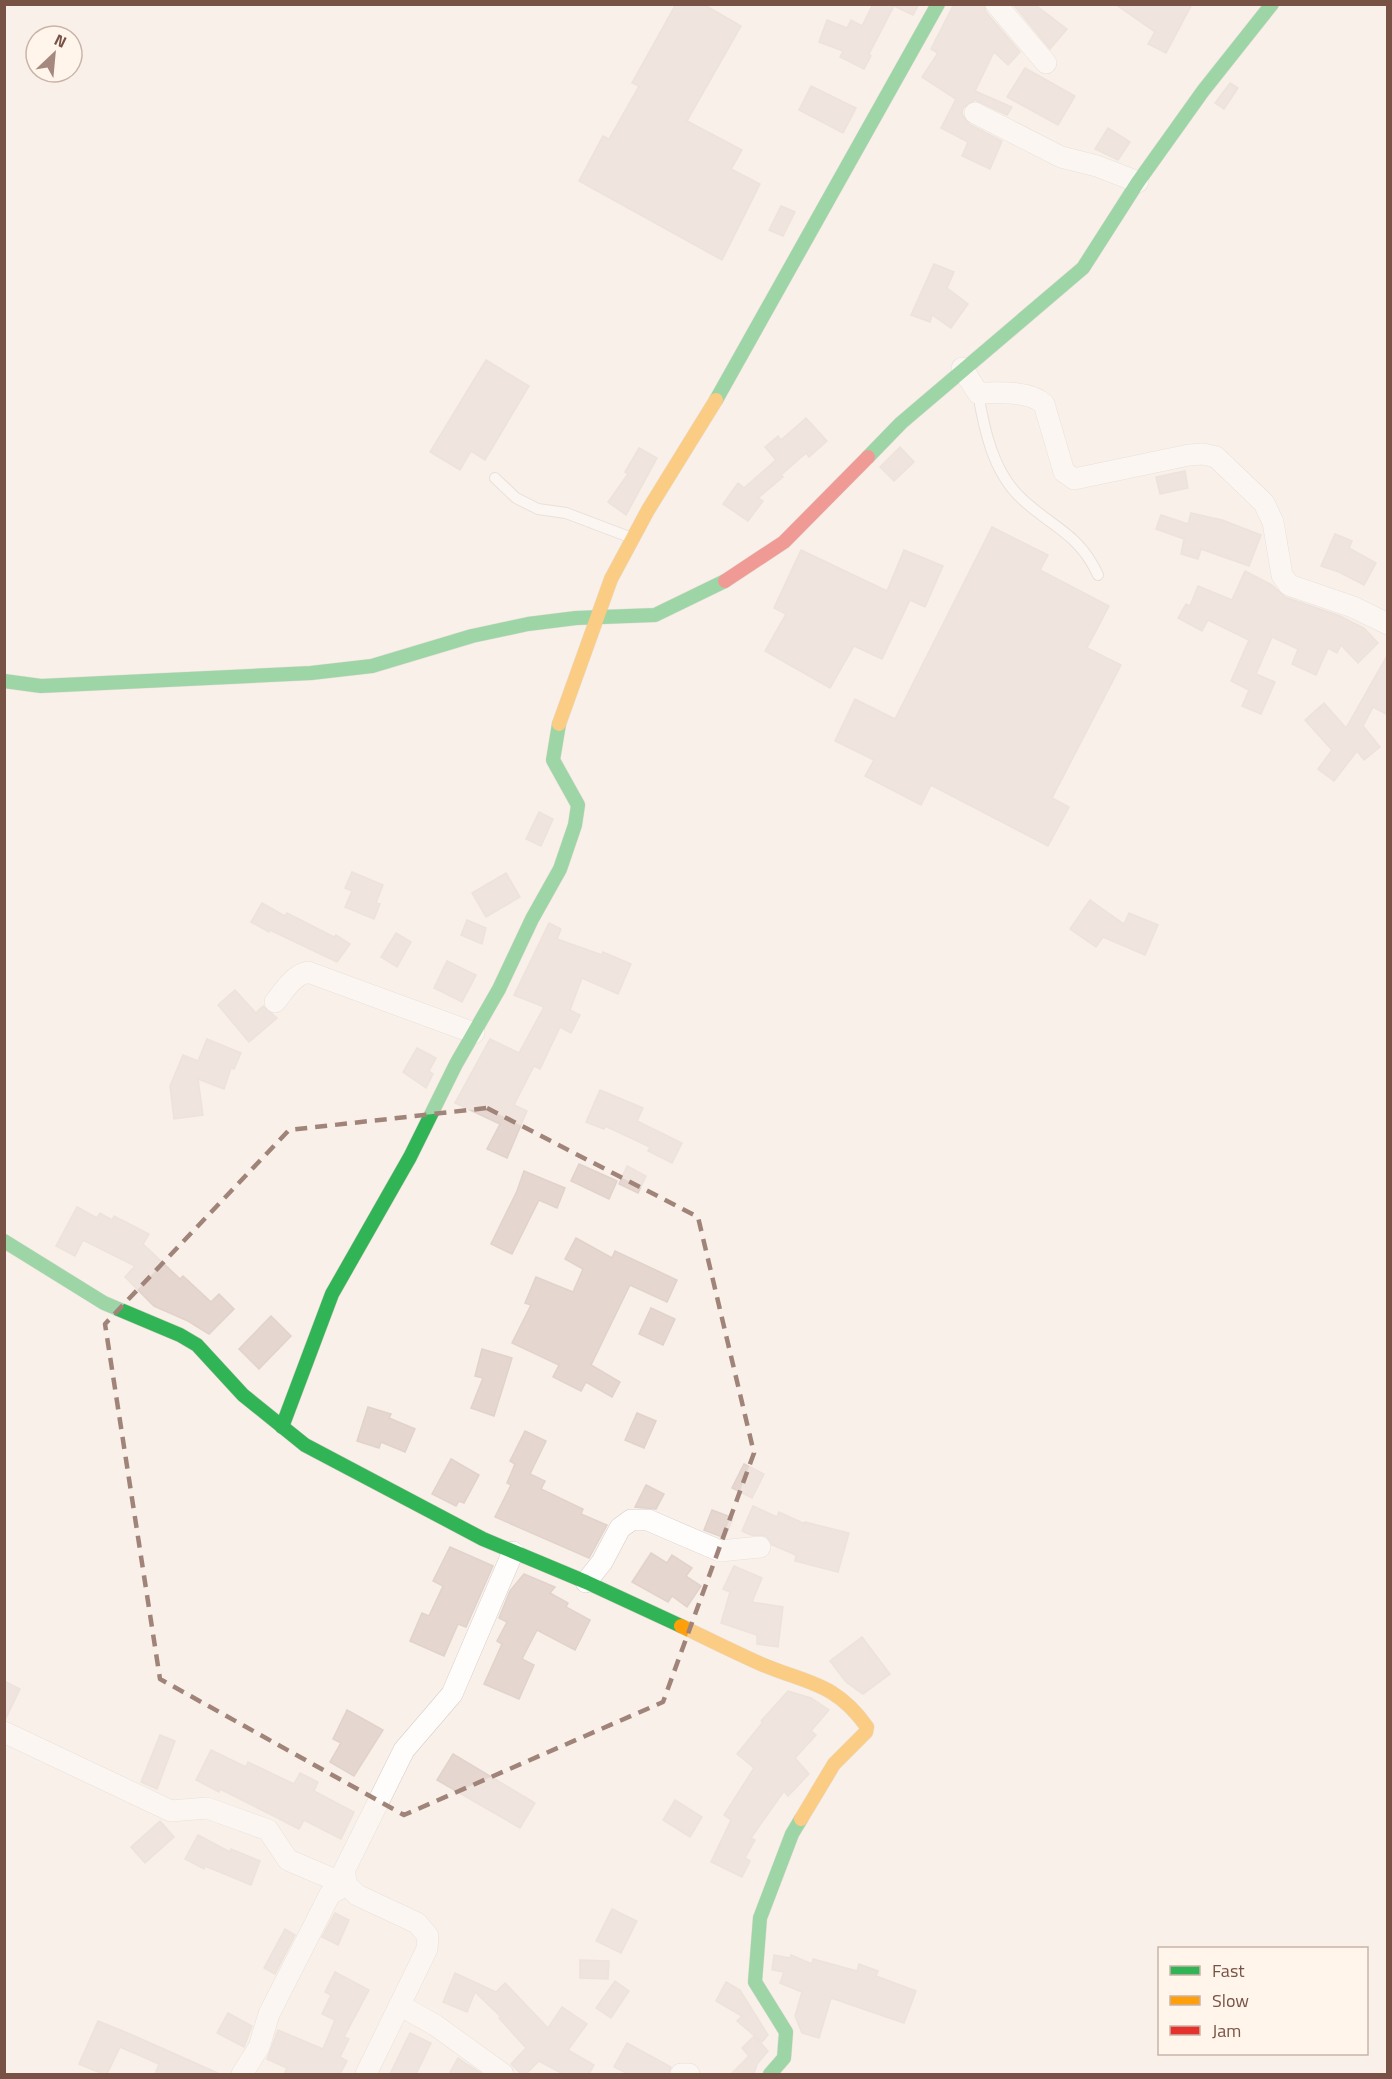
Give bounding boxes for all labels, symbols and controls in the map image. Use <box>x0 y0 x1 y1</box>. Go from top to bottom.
north arrow <box>24 24 84 84</box>
text: N <box>50 27 71 54</box>
legend <box>1158 1947 1368 2055</box>
text: Fast <box>1212 1957 1245 1984</box>
text: Slow <box>1212 1987 1249 2014</box>
text: Jam <box>1212 2017 1241 2044</box>

